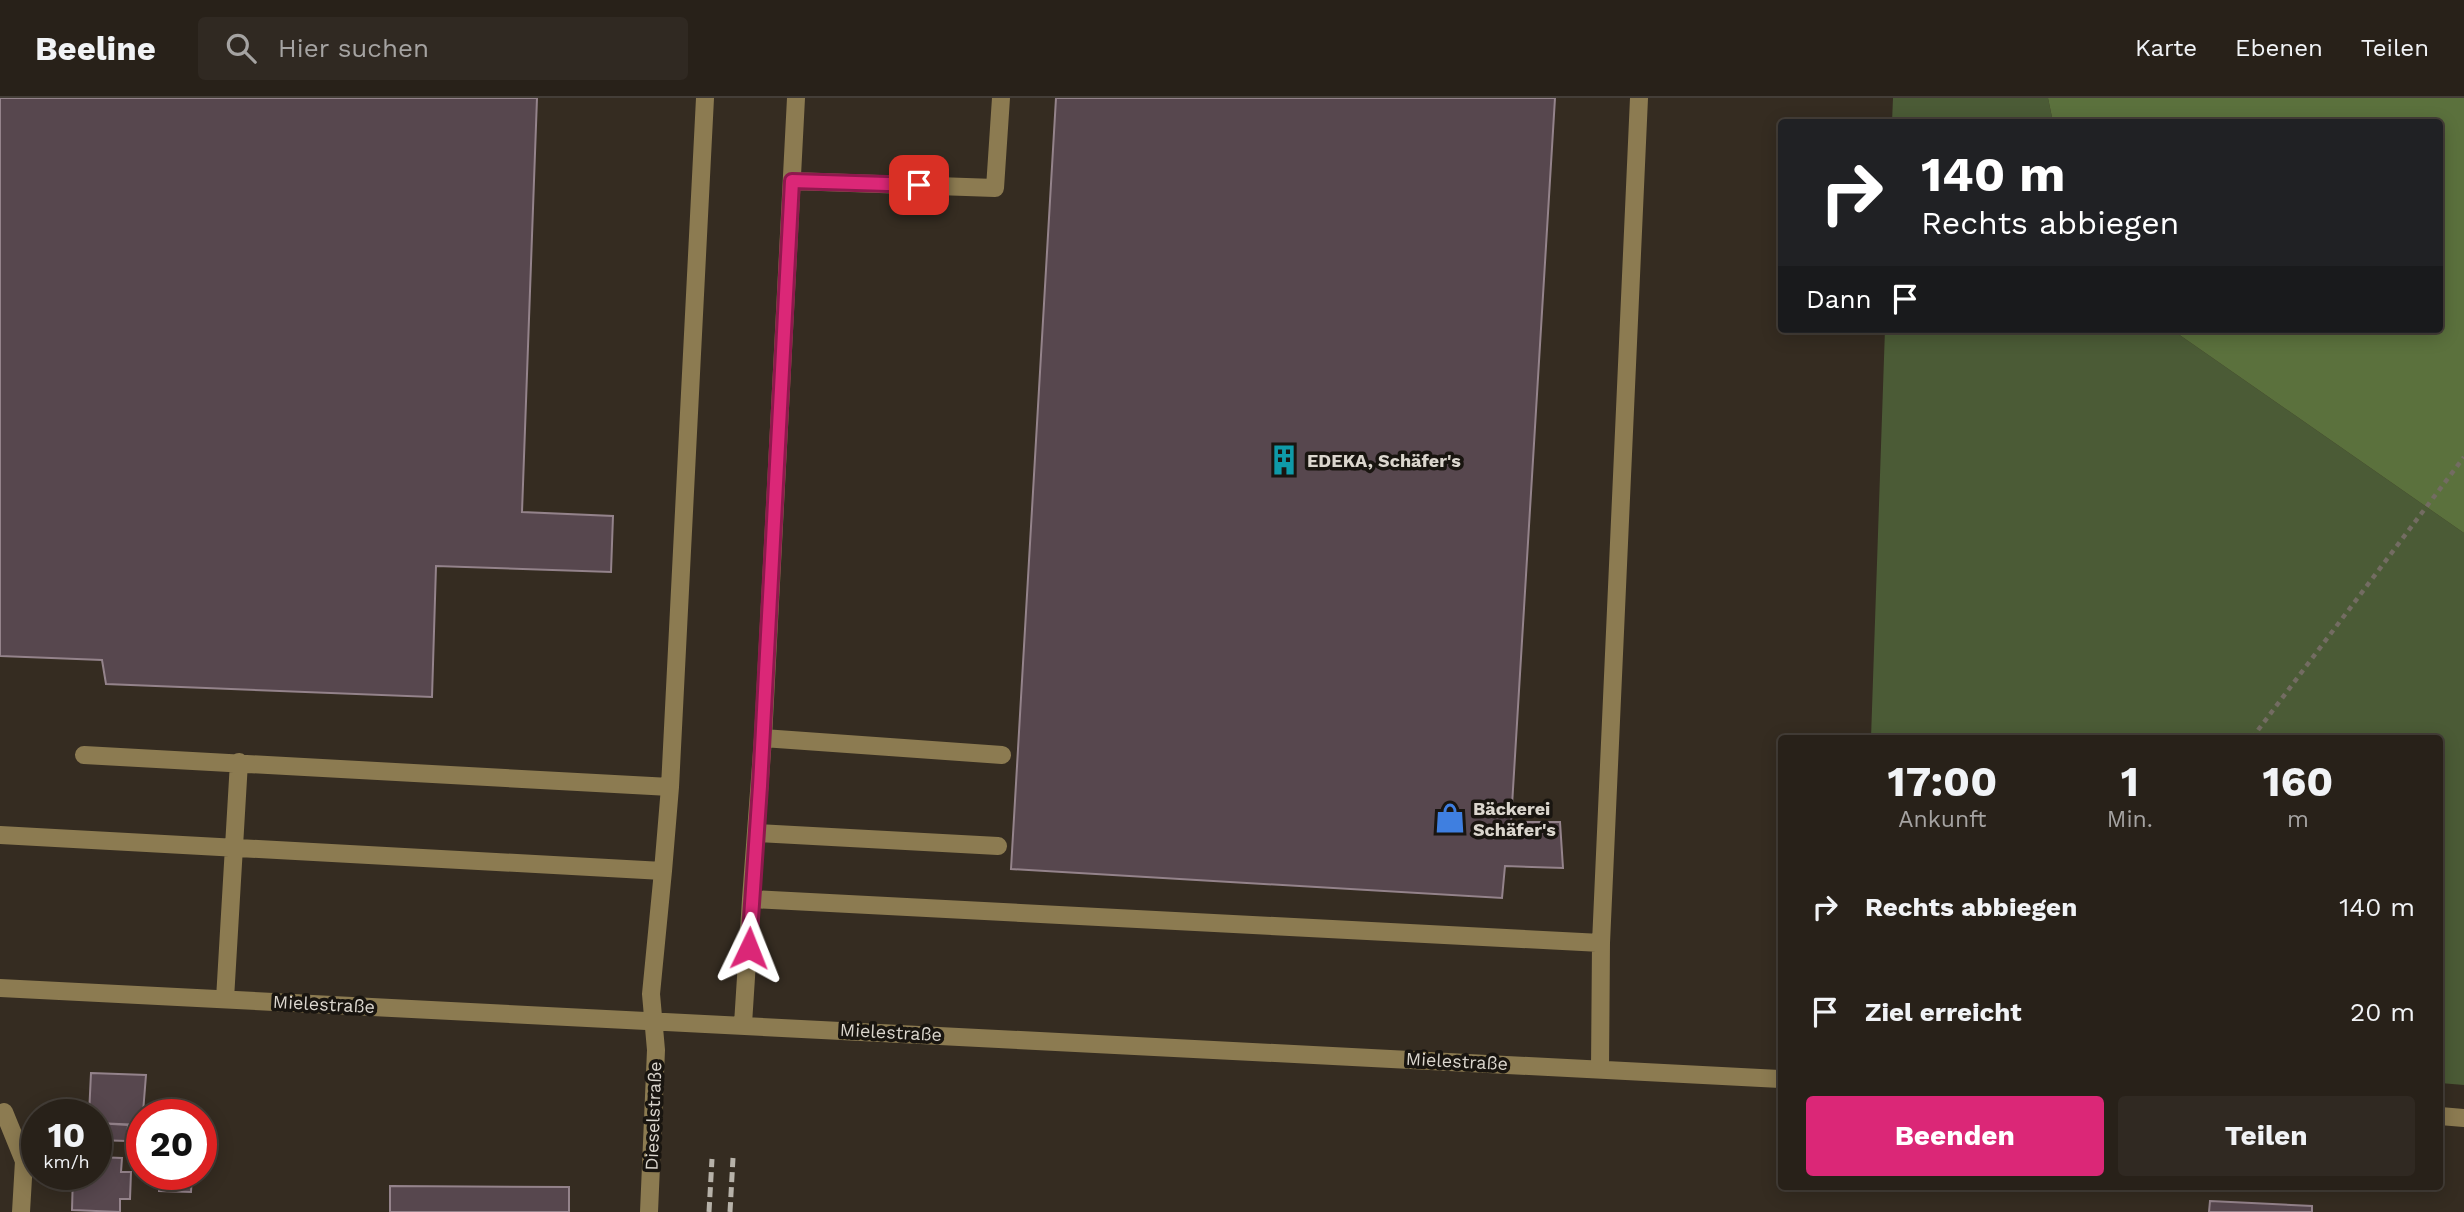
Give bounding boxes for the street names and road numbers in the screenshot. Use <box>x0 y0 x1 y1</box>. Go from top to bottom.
street label: Mielestraße <box>272 991 376 1017</box>
street label: Mielestraße <box>839 1019 943 1045</box>
street label: Mielestraße <box>1405 1048 1509 1074</box>
street label: Dieselstraße <box>641 1061 665 1171</box>

